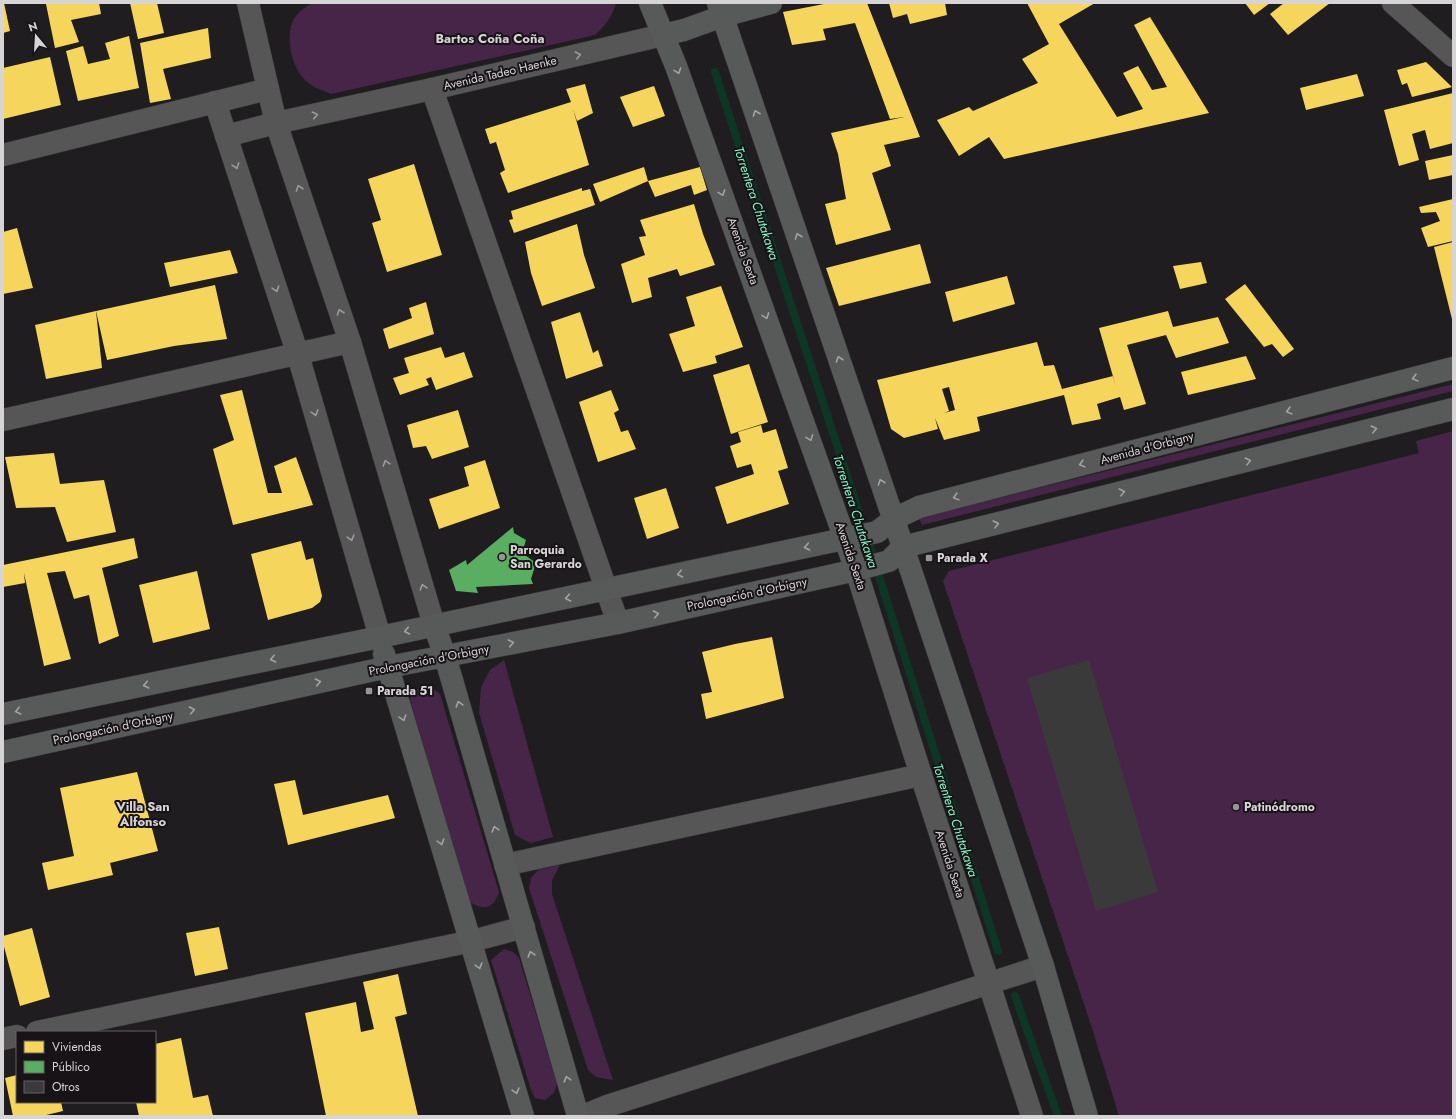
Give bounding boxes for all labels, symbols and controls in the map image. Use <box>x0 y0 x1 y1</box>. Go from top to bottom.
north arrow <box>16 16 56 56</box>
text: N <box>26 18 40 35</box>
district label: Bartos Coña Coña <box>435 29 545 48</box>
street label: Avenida Tadeo Haenke <box>442 51 558 95</box>
one-way arrow <box>574 51 581 60</box>
one-way arrow <box>674 68 682 75</box>
one-way arrow <box>752 109 761 116</box>
one-way arrow <box>311 111 318 119</box>
water label: Torrentera Chutakawa <box>729 144 784 262</box>
one-way arrow <box>231 162 240 169</box>
one-way arrow <box>295 185 303 192</box>
one-way arrow <box>717 190 726 197</box>
street label: Avenida Sexta <box>722 215 764 287</box>
one-way arrow <box>794 232 803 239</box>
one-way arrow <box>272 285 280 292</box>
one-way arrow <box>336 308 345 315</box>
one-way arrow <box>761 312 769 319</box>
one-way arrow <box>836 355 844 362</box>
one-way arrow <box>1412 373 1419 382</box>
one-way arrow <box>1286 406 1293 414</box>
one-way arrow <box>310 409 319 416</box>
one-way arrow <box>1370 425 1377 434</box>
street label: Avenida d'Orbigny <box>1098 427 1196 469</box>
one-way arrow <box>805 435 813 442</box>
water label: Torrentera Chutakawa <box>828 452 883 570</box>
one-way arrow <box>1245 457 1251 465</box>
one-way arrow <box>382 460 391 467</box>
one-way arrow <box>1079 460 1085 468</box>
one-way arrow <box>877 479 886 486</box>
one-way arrow <box>1118 489 1125 497</box>
one-way arrow <box>953 492 960 501</box>
street label: Avenida Sexta <box>831 520 871 592</box>
one-way arrow <box>992 520 999 529</box>
one-way arrow <box>346 534 355 541</box>
place label: Parroquia San Gerardo <box>510 541 582 573</box>
one-way arrow <box>804 543 811 551</box>
place label: Parada X <box>937 549 988 567</box>
marker: Parroquia San Gerardo <box>497 552 507 562</box>
marker: Parada X <box>924 553 934 563</box>
one-way arrow <box>677 570 683 578</box>
street label: Prolongación d'Orbigny <box>685 572 809 616</box>
one-way arrow <box>419 584 428 591</box>
one-way arrow <box>565 593 571 601</box>
one-way arrow <box>653 611 659 619</box>
one-way arrow <box>404 626 410 634</box>
street label: Prolongación d'Orbigny <box>367 639 491 680</box>
one-way arrow <box>508 640 514 648</box>
one-way arrow <box>270 654 276 663</box>
one-way arrow <box>315 679 322 687</box>
one-way arrow <box>143 681 149 689</box>
place label: Parada 51 <box>377 682 433 700</box>
marker: Parada 51 <box>364 686 374 696</box>
one-way arrow <box>455 701 464 708</box>
street label: Prolongación d'Orbigny <box>51 706 175 750</box>
one-way arrow <box>15 707 22 715</box>
one-way arrow <box>188 707 195 715</box>
one-way arrow <box>398 714 407 721</box>
water label: Torrentera Chutakawa <box>928 761 983 879</box>
district label: Villa San Alfonso <box>115 797 170 831</box>
place label: Patinódromo <box>1244 798 1315 816</box>
marker: Patinódromo <box>1231 802 1241 812</box>
one-way arrow <box>491 825 500 832</box>
street label: Avenida Sexta <box>931 828 970 901</box>
one-way arrow <box>436 838 445 845</box>
one-way arrow <box>527 950 536 957</box>
one-way arrow <box>474 963 483 970</box>
legend <box>16 1031 156 1103</box>
text: Viviendas <box>52 1038 102 1056</box>
text: Público <box>52 1058 90 1076</box>
one-way arrow <box>563 1075 572 1082</box>
text: Otros <box>52 1078 80 1096</box>
one-way arrow <box>511 1087 520 1094</box>

